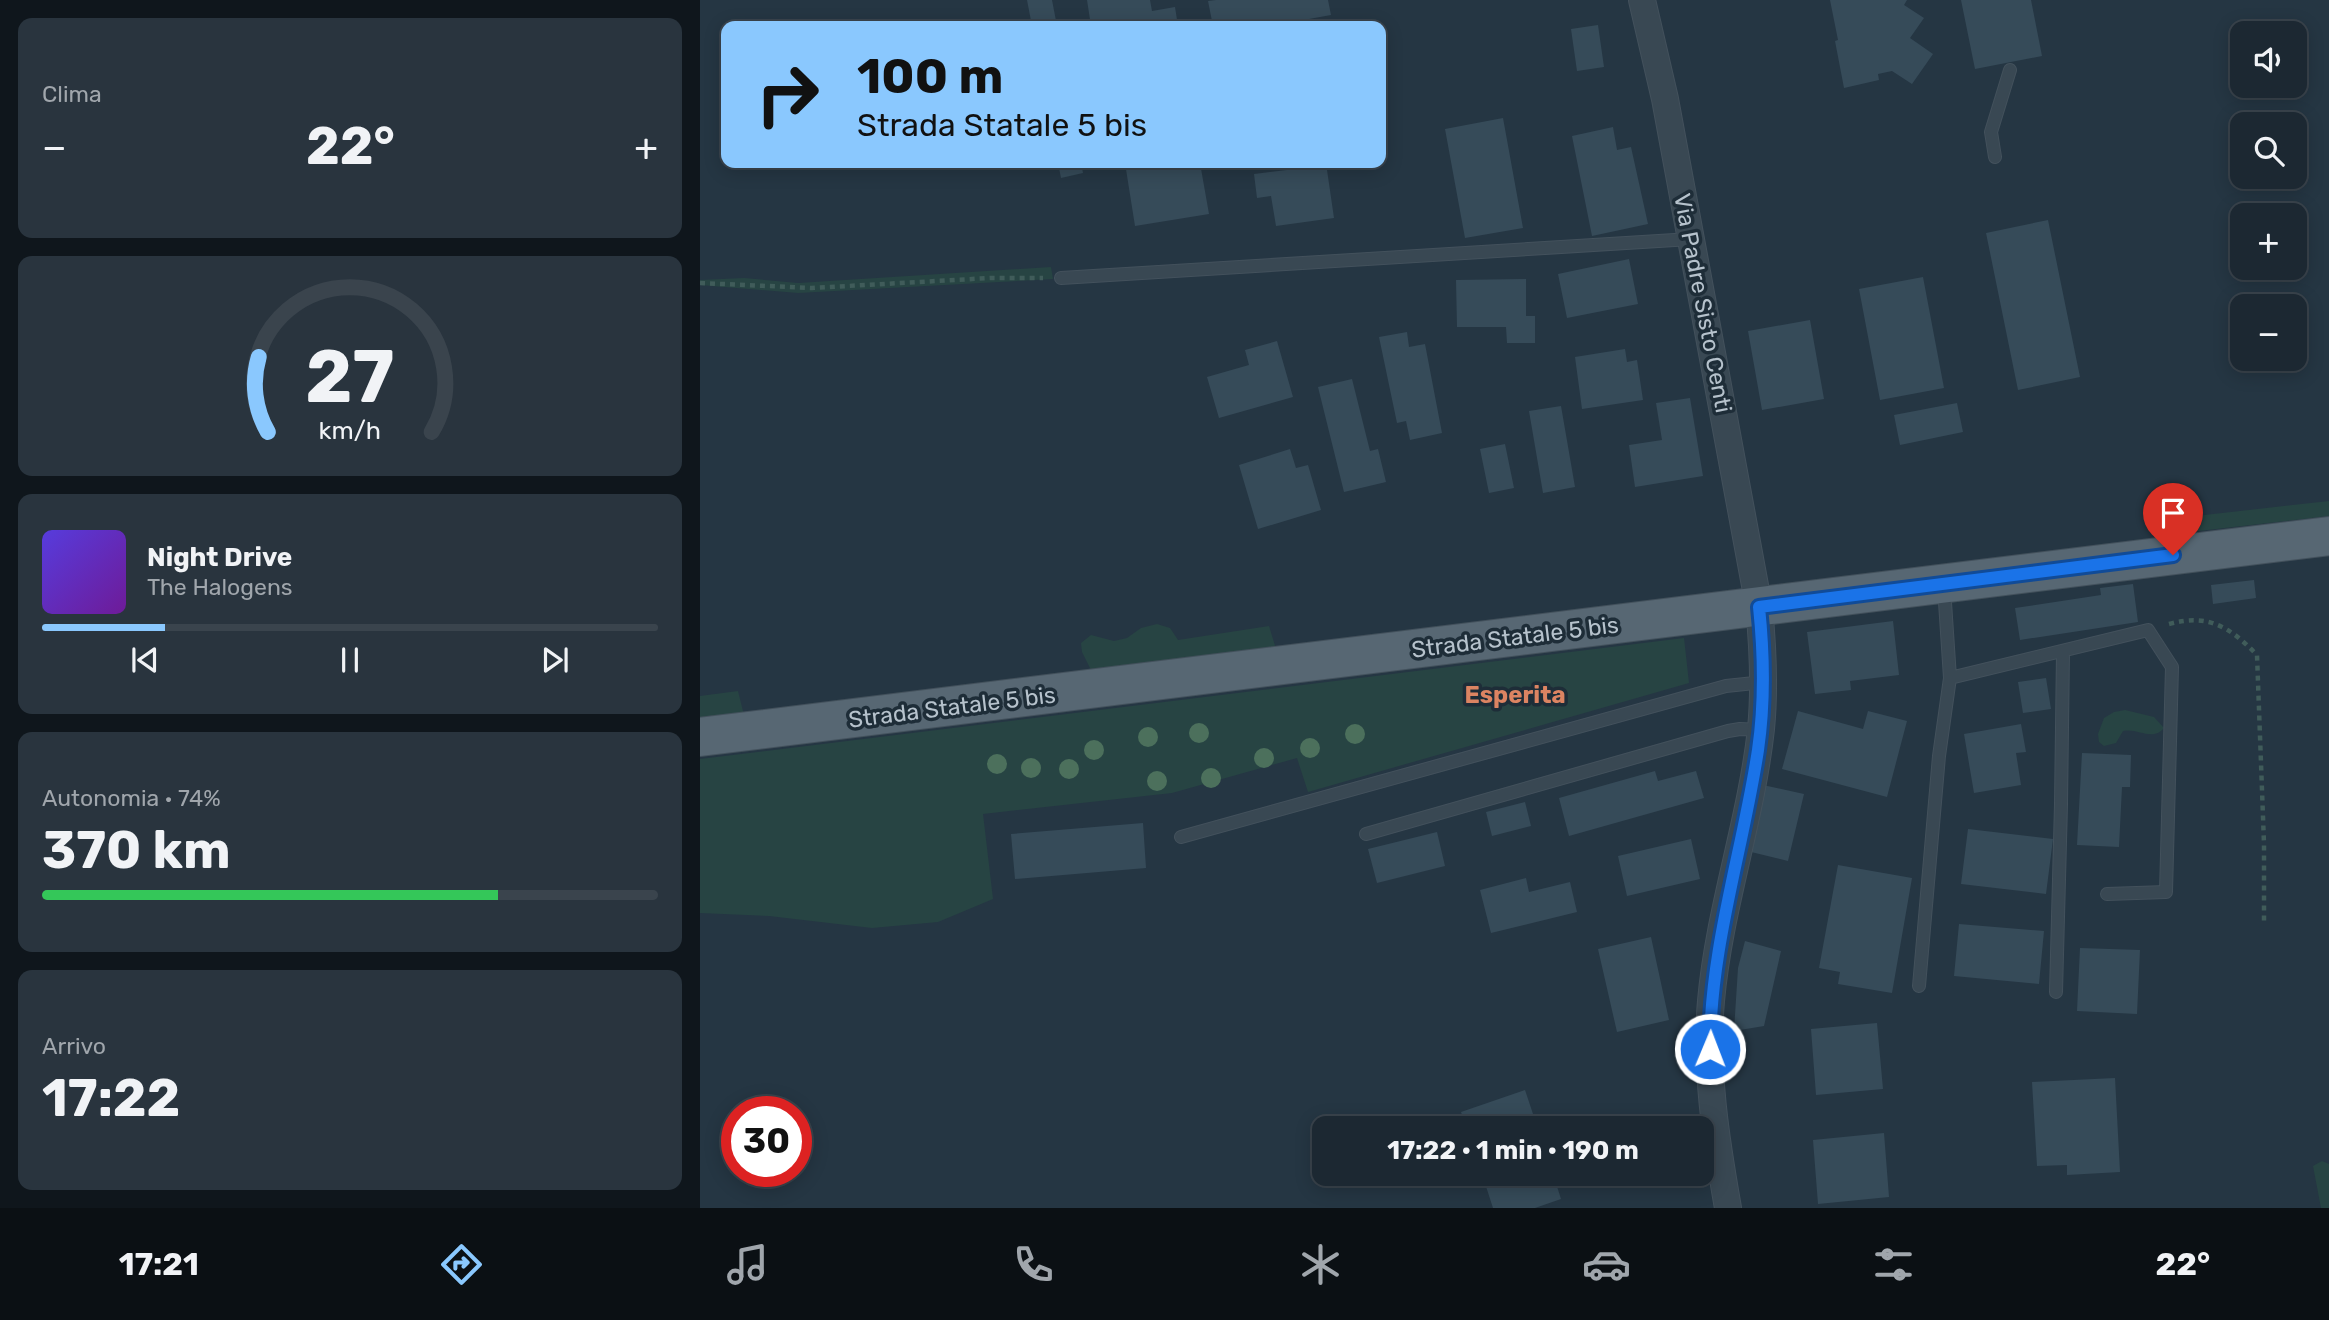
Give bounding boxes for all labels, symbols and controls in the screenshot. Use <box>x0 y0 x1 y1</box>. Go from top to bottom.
map controls <box>2230 21 2307 371</box>
button: sound <box>2230 21 2307 98</box>
text: 100 m <box>857 47 1003 105</box>
icon: right <box>742 49 833 140</box>
text: Clima <box>42 80 102 108</box>
text: Strada Statale 5 bis <box>857 106 1147 144</box>
button: search <box>2230 112 2307 189</box>
text: 22° <box>306 115 395 177</box>
text: − <box>42 124 67 170</box>
text: + <box>634 124 658 170</box>
street label: Via Padre Sisto Centi <box>1668 191 1738 415</box>
button: + <box>2230 203 2307 280</box>
button: − <box>2230 294 2307 371</box>
text: 27 <box>305 334 395 420</box>
text: km/h <box>319 416 381 445</box>
pin <box>2143 483 2203 555</box>
icon: arrive <box>2154 494 2192 532</box>
text: Night Drive <box>147 542 292 573</box>
text: The Halogens <box>147 573 293 601</box>
street label: Strada Statale 5 bis <box>1410 610 1620 664</box>
icon: previous <box>126 641 164 679</box>
icon: pause <box>331 641 369 679</box>
icon: next <box>536 641 574 679</box>
street label: Strada Statale 5 bis <box>847 680 1057 734</box>
district label: Esperita <box>1464 681 1566 709</box>
text: Autonomia · 74% <box>42 784 221 812</box>
text: 370 km <box>42 819 231 881</box>
position arrow <box>1673 1012 1747 1086</box>
text: Arrivo <box>42 1032 106 1060</box>
text: 17:22 <box>42 1067 180 1129</box>
speed limit sign: 30 <box>721 1096 812 1187</box>
text: 17:22 · 1 min · 190 m <box>1387 1135 1639 1166</box>
icon: directions <box>437 1240 486 1289</box>
icon: music <box>723 1240 772 1289</box>
icon: phone <box>1009 1240 1058 1289</box>
icon: climate <box>1296 1240 1345 1289</box>
icon: car <box>1582 1240 1631 1289</box>
icon: filters <box>1869 1240 1918 1289</box>
text: 17:21 <box>119 1245 199 1283</box>
text: 22° <box>2155 1245 2210 1283</box>

